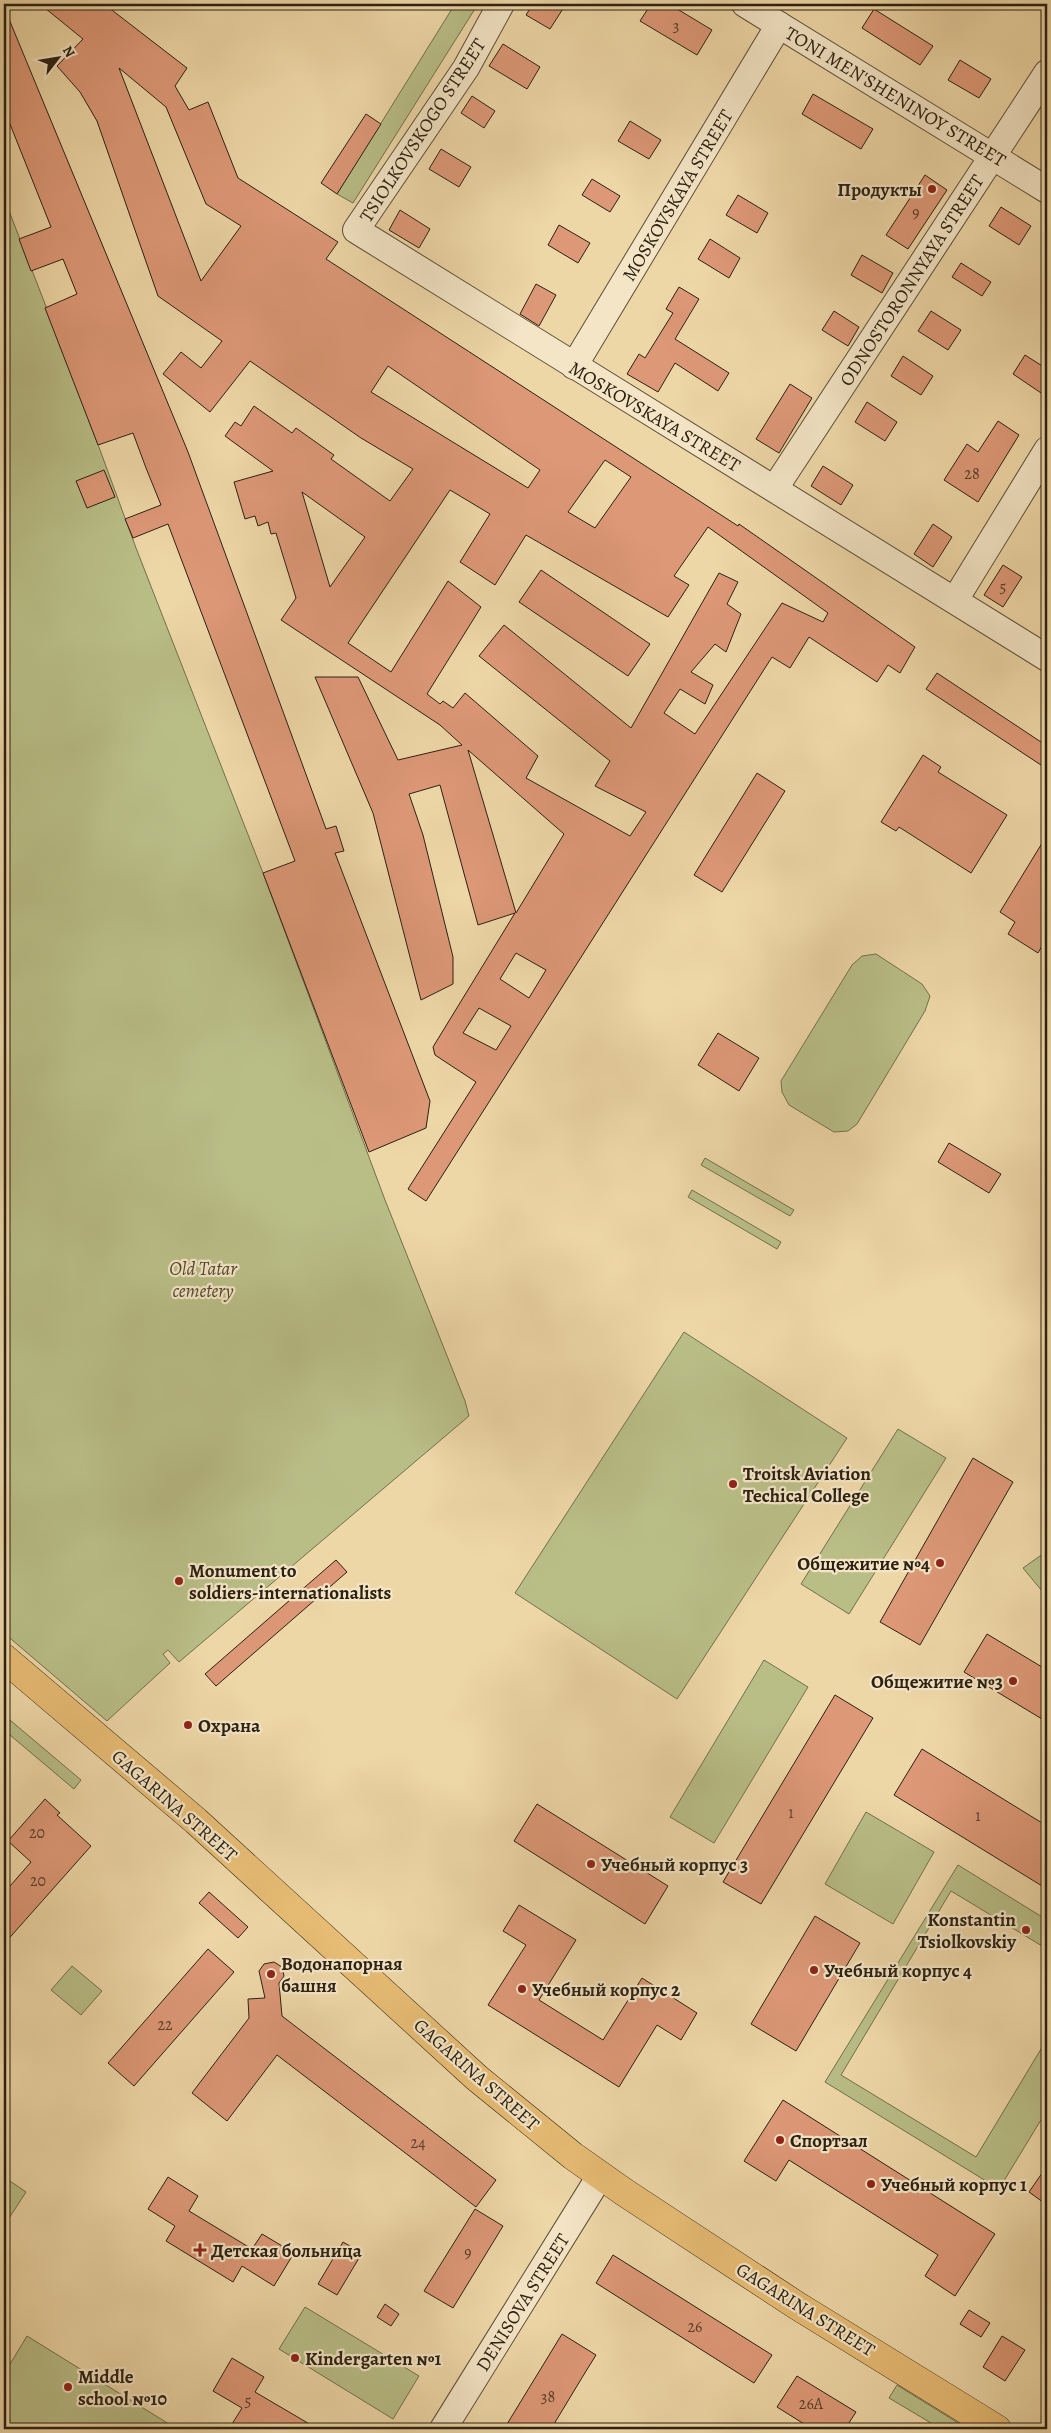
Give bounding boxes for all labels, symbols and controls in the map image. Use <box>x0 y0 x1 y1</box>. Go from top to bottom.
house number: 3 <box>673 15 679 37</box>
street label: TONI MEN'SHENINOY STREET <box>780 20 1011 174</box>
north arrow <box>32 32 82 82</box>
street label: TSIOLKOVSKOGO STREET <box>354 33 492 228</box>
text: N <box>58 42 79 61</box>
street label: MOSKOVSKAYA STREET <box>616 104 740 286</box>
street label: ODNOSTORONNYAYA STREET <box>834 169 990 391</box>
place label: Продукты <box>837 177 922 203</box>
marker: Продукты <box>926 183 938 195</box>
house number: 9 <box>912 202 920 224</box>
street label: MOSKOVSKAYA STREET <box>564 355 746 479</box>
house number: 28 <box>964 463 980 485</box>
house number: 5 <box>1000 576 1007 598</box>
park label: Old Tatar cemetery <box>169 1256 238 1304</box>
place label: Troitsk Aviation Techical College <box>743 1461 871 1509</box>
marker: Troitsk Aviation Techical College <box>727 1478 739 1490</box>
place label: Общежитие №4 <box>797 1551 930 1577</box>
marker: Общежитие №4 <box>934 1557 946 1569</box>
place label: Monument to soldiers-internationalists <box>189 1558 391 1606</box>
marker: Monument to soldiers-internationalists <box>173 1575 185 1587</box>
place label: Общежитие №3 <box>871 1669 1003 1695</box>
marker: Общежитие №3 <box>1007 1675 1019 1687</box>
place label: Охрана <box>198 1713 261 1739</box>
marker: Охрана <box>182 1719 194 1731</box>
street label: GAGARINA STREET <box>106 1744 243 1868</box>
house number: 1 <box>788 1802 794 1824</box>
house number: 1 <box>975 1805 981 1827</box>
house number: 20 <box>29 1822 45 1844</box>
place label: Учебный корпус 3 <box>601 1852 748 1878</box>
marker: Учебный корпус 3 <box>585 1858 597 1870</box>
house number: 20 <box>30 1870 46 1892</box>
place label: Konstantin Tsiolkovskiy <box>918 1907 1017 1955</box>
marker: Konstantin Tsiolkovskiy <box>1020 1924 1032 1936</box>
place label: Водонапорная башня <box>281 1951 403 1999</box>
place label: Учебный корпус 4 <box>824 1958 972 1984</box>
marker: Учебный корпус 4 <box>808 1964 820 1976</box>
marker: Водонапорная башня <box>265 1968 277 1980</box>
place label: Учебный корпус 2 <box>532 1977 680 2003</box>
marker: Учебный корпус 2 <box>516 1983 528 1995</box>
street label: GAGARINA STREET <box>408 2013 545 2137</box>
house number: 22 <box>157 2014 173 2036</box>
place label: Спортзал <box>790 2128 868 2154</box>
house number: 24 <box>411 2132 425 2154</box>
marker: Спортзал <box>774 2134 786 2146</box>
place label: Учебный корпус 1 <box>881 2172 1027 2198</box>
marker: Учебный корпус 1 <box>865 2178 877 2190</box>
street label: DENISOVA STREET <box>470 2228 576 2377</box>
place label: Детская больница <box>211 2238 363 2264</box>
house number: 9 <box>464 2242 472 2264</box>
marker: Детская больница <box>193 2243 207 2257</box>
street label: GAGARINA STREET <box>731 2257 880 2363</box>
house number: 26 <box>688 2316 703 2338</box>
place label: Kindergarten №1 <box>305 2346 441 2372</box>
marker: Kindergarten №1 <box>289 2352 301 2364</box>
place label: Middle school №10 <box>78 2364 167 2412</box>
marker: Middle school №10 <box>62 2381 74 2393</box>
house number: 38 <box>541 2386 555 2408</box>
house number: 5 <box>245 2390 252 2412</box>
house number: 26А <box>799 2393 824 2415</box>

